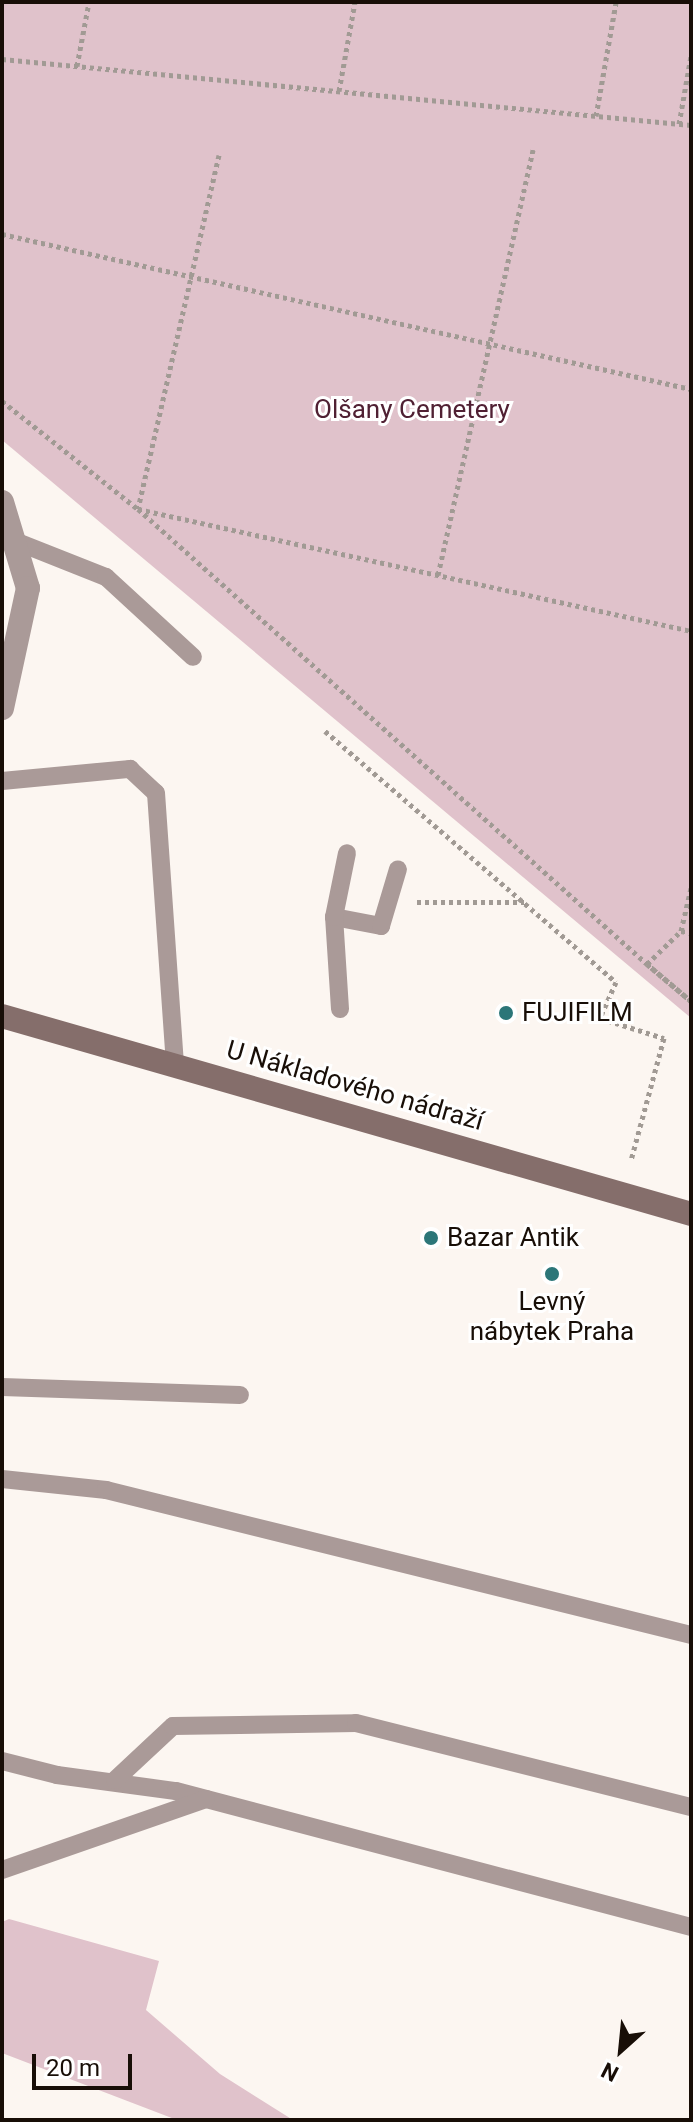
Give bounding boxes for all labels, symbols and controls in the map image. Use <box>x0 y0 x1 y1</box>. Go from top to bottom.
park label: Olšany Cemetery <box>314 394 510 426</box>
place label: FUJIFILM <box>522 997 633 1029</box>
marker: FUJIFILM <box>497 1004 515 1022</box>
street label: U Nákladového nádraží <box>223 1034 487 1138</box>
place label: Bazar Antik <box>447 1222 579 1254</box>
marker: Bazar Antik <box>422 1229 440 1247</box>
marker: Levný nábytek Praha <box>543 1265 561 1283</box>
place label: Levný nábytek Praha <box>470 1286 634 1348</box>
north arrow <box>581 2010 661 2090</box>
scale bar <box>36 2038 136 2088</box>
text: 20 m <box>46 2054 100 2082</box>
text: N <box>597 2057 622 2086</box>

